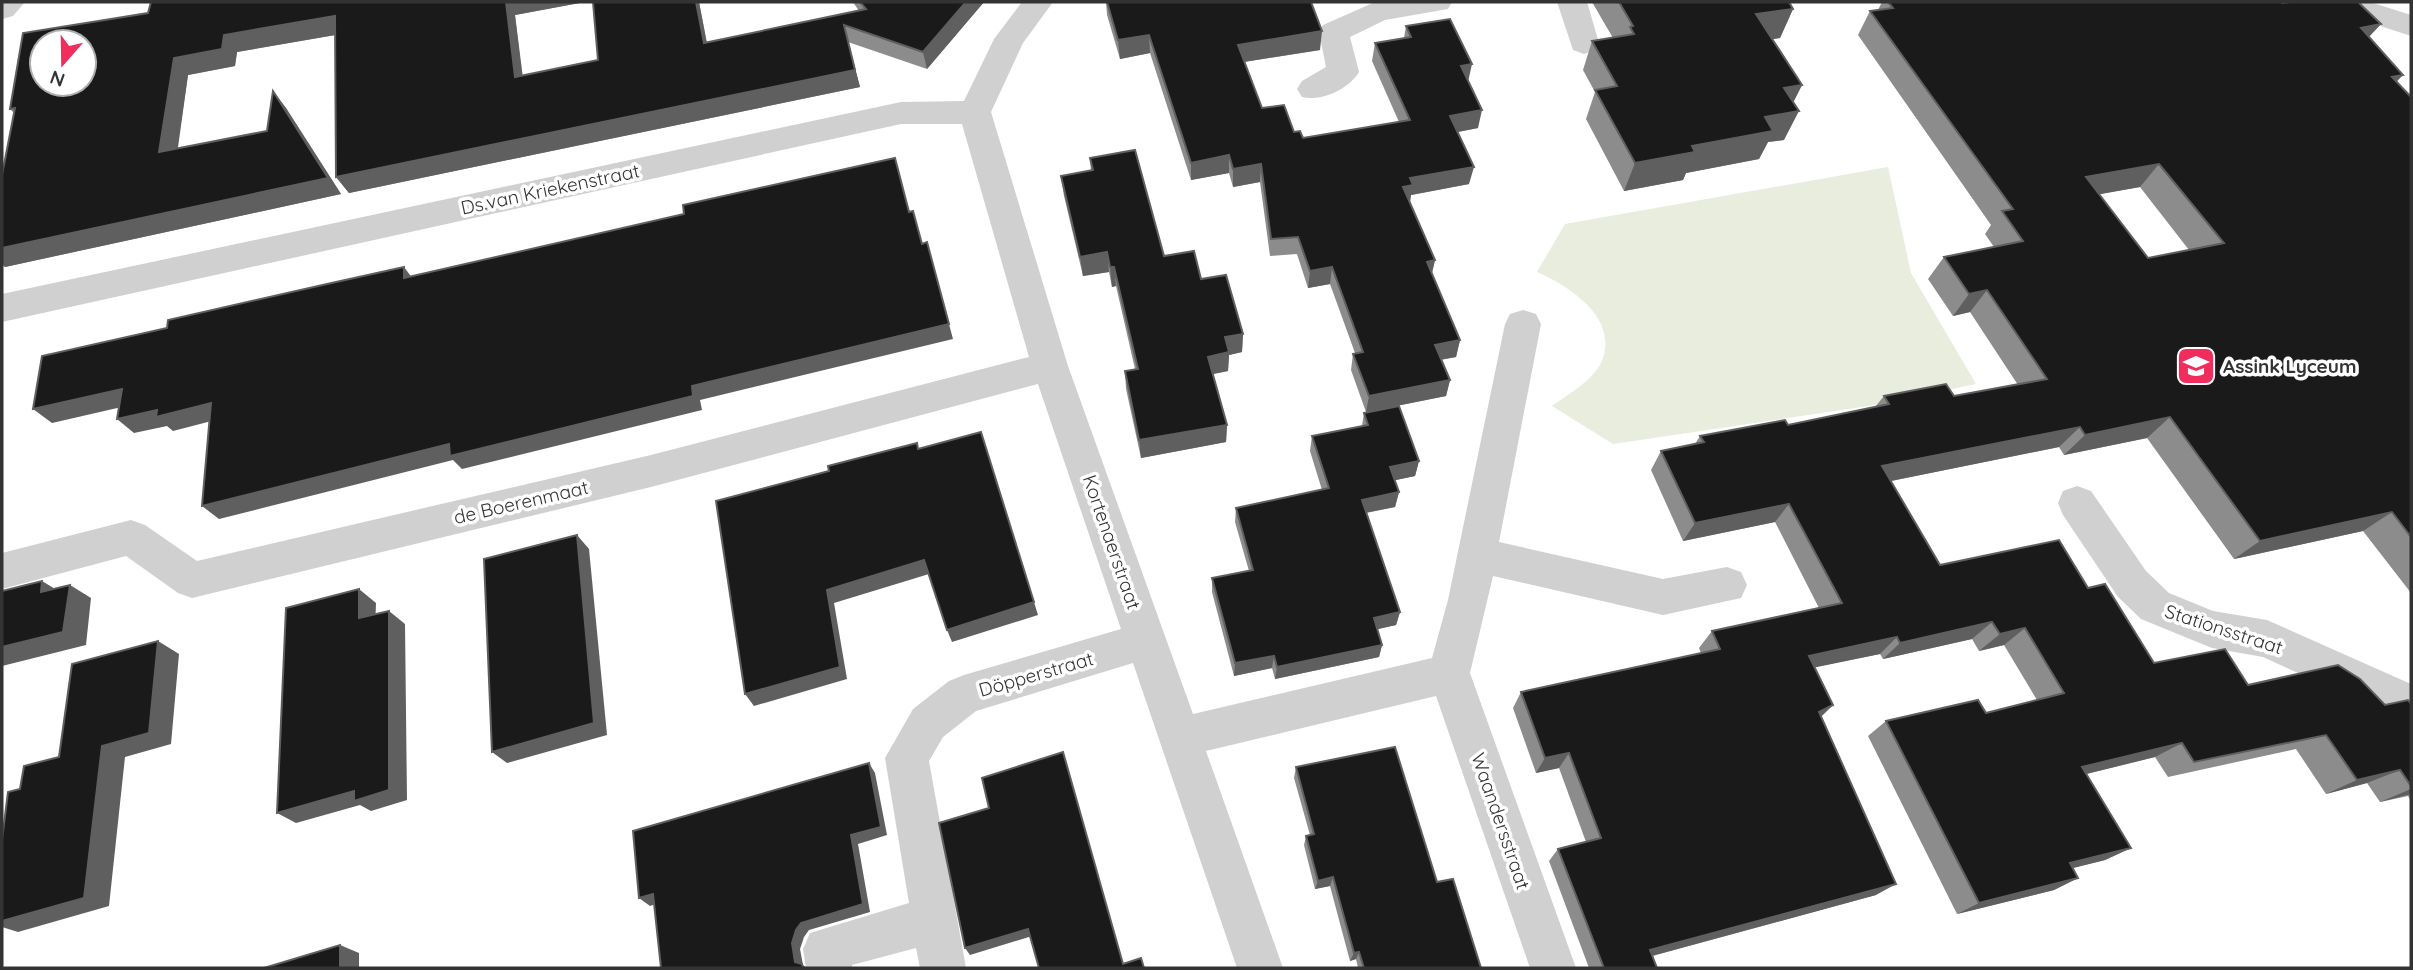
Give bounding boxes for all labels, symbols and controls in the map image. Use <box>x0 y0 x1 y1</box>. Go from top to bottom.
north arrow <box>28 28 98 98</box>
text: N <box>47 65 68 93</box>
street label: Ds.van Kriekenstraat <box>458 158 642 220</box>
school or university icon: Assink Lyceum <box>2175 345 2217 387</box>
place label: Assink Lyceum <box>2223 354 2356 378</box>
street label: Kortenaerstraat <box>1078 471 1146 613</box>
street label: de Boerenmaat <box>451 475 591 529</box>
street label: Stationsstraat <box>2162 599 2286 659</box>
street label: Döpperstraat <box>976 646 1096 702</box>
street label: Waandersstraat <box>1466 750 1536 892</box>

